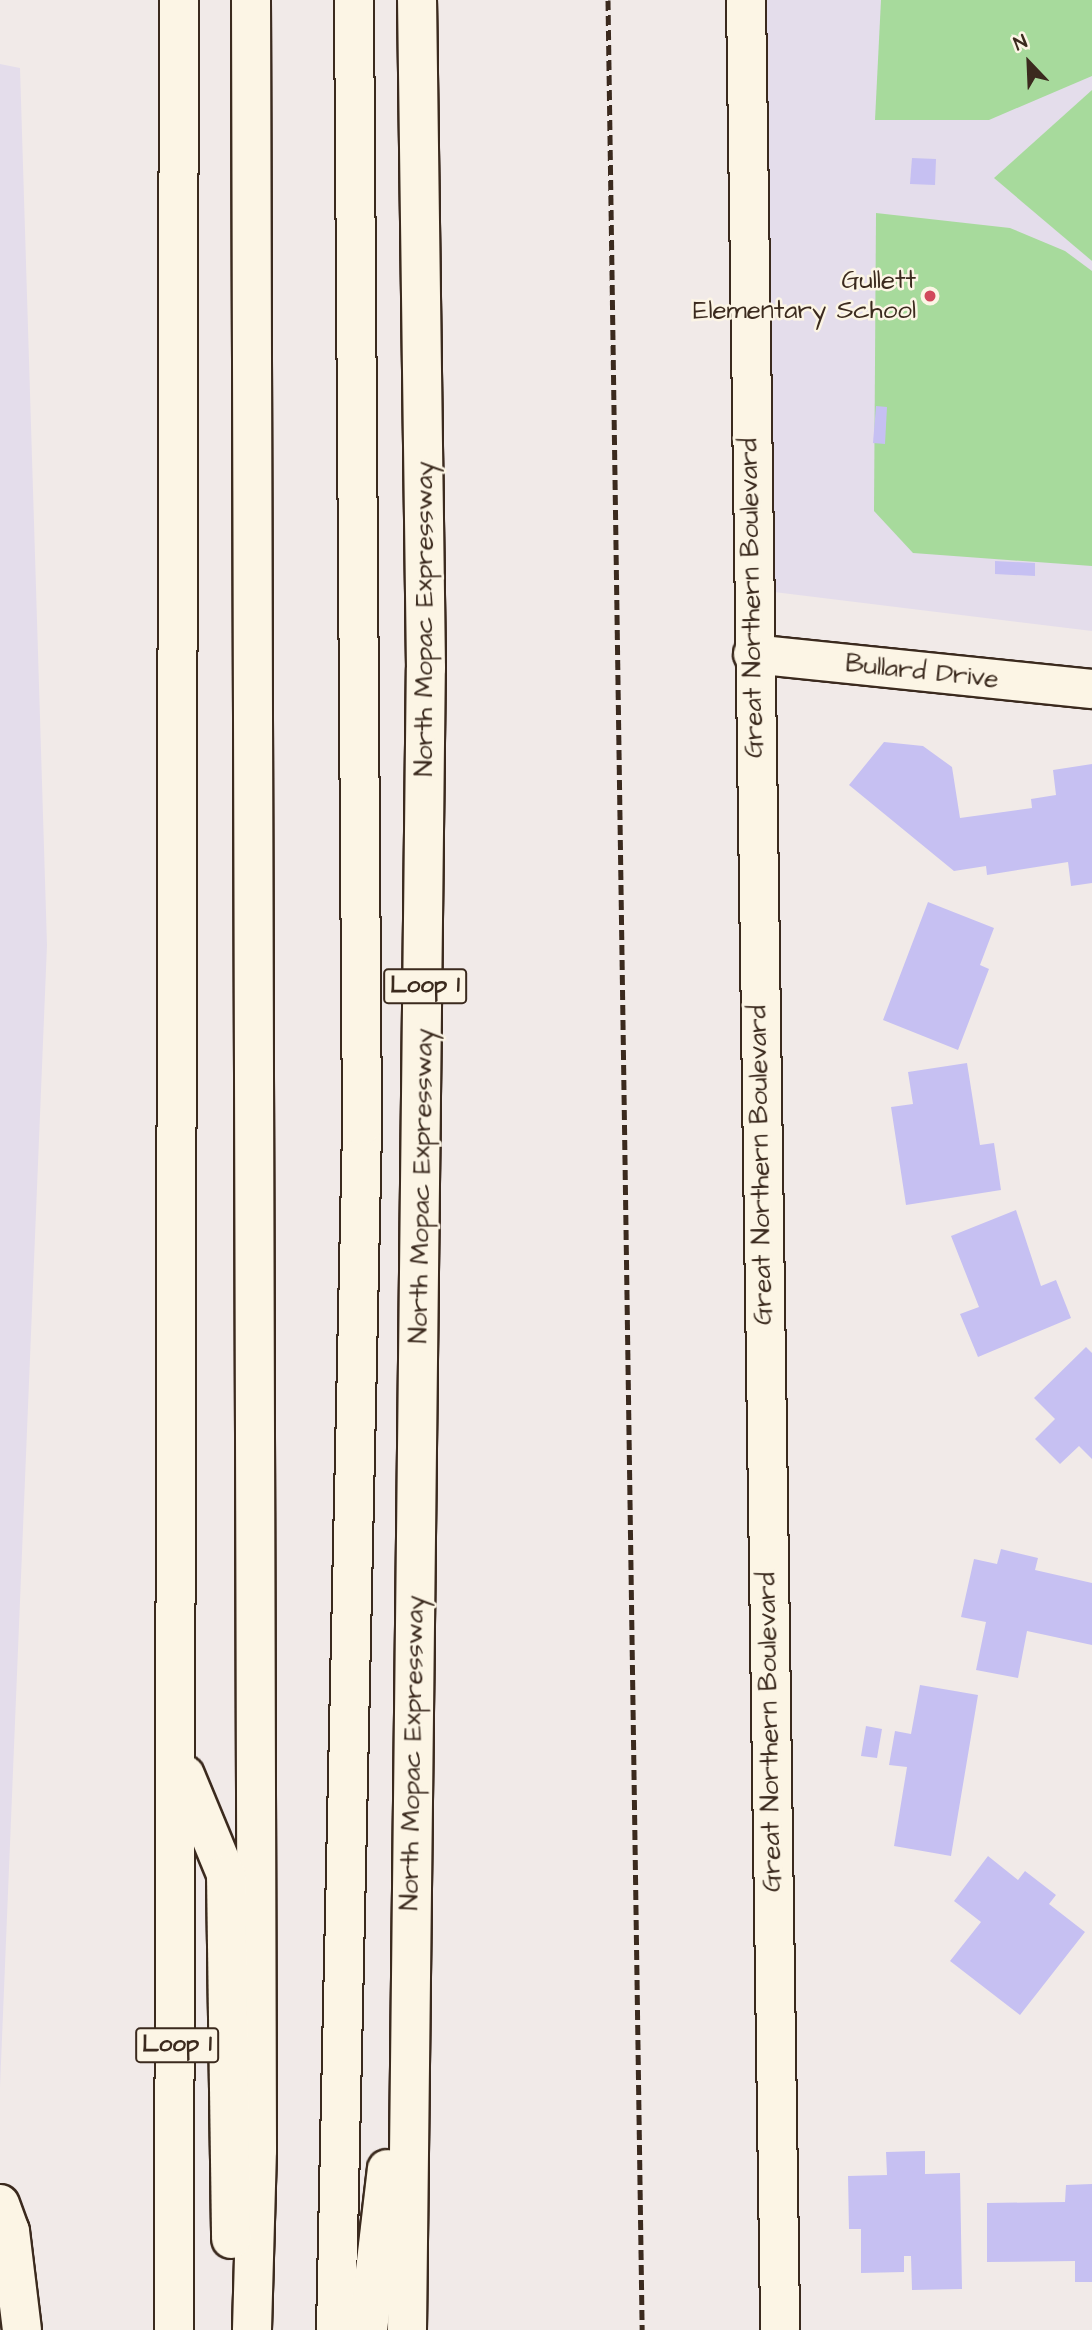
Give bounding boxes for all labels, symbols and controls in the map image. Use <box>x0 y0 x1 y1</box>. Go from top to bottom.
north arrow <box>994 28 1064 98</box>
text: N <box>1010 28 1031 58</box>
place label: Gullett Elementary School <box>693 265 916 326</box>
marker: Gullett Elementary School <box>922 288 938 304</box>
street label: Great Northern Boulevard <box>734 438 770 758</box>
street label: North Mopac Expressway <box>409 462 441 776</box>
street label: Bullard Drive <box>844 648 1000 696</box>
road number: Loop 1 <box>383 966 467 1006</box>
street label: Great Northern Boulevard <box>743 1005 779 1325</box>
street label: North Mopac Expressway <box>404 1028 440 1344</box>
street label: Great Northern Boulevard <box>752 1572 788 1892</box>
street label: North Mopac Expressway <box>395 1595 431 1911</box>
road number: Loop 1 <box>135 2024 219 2066</box>

